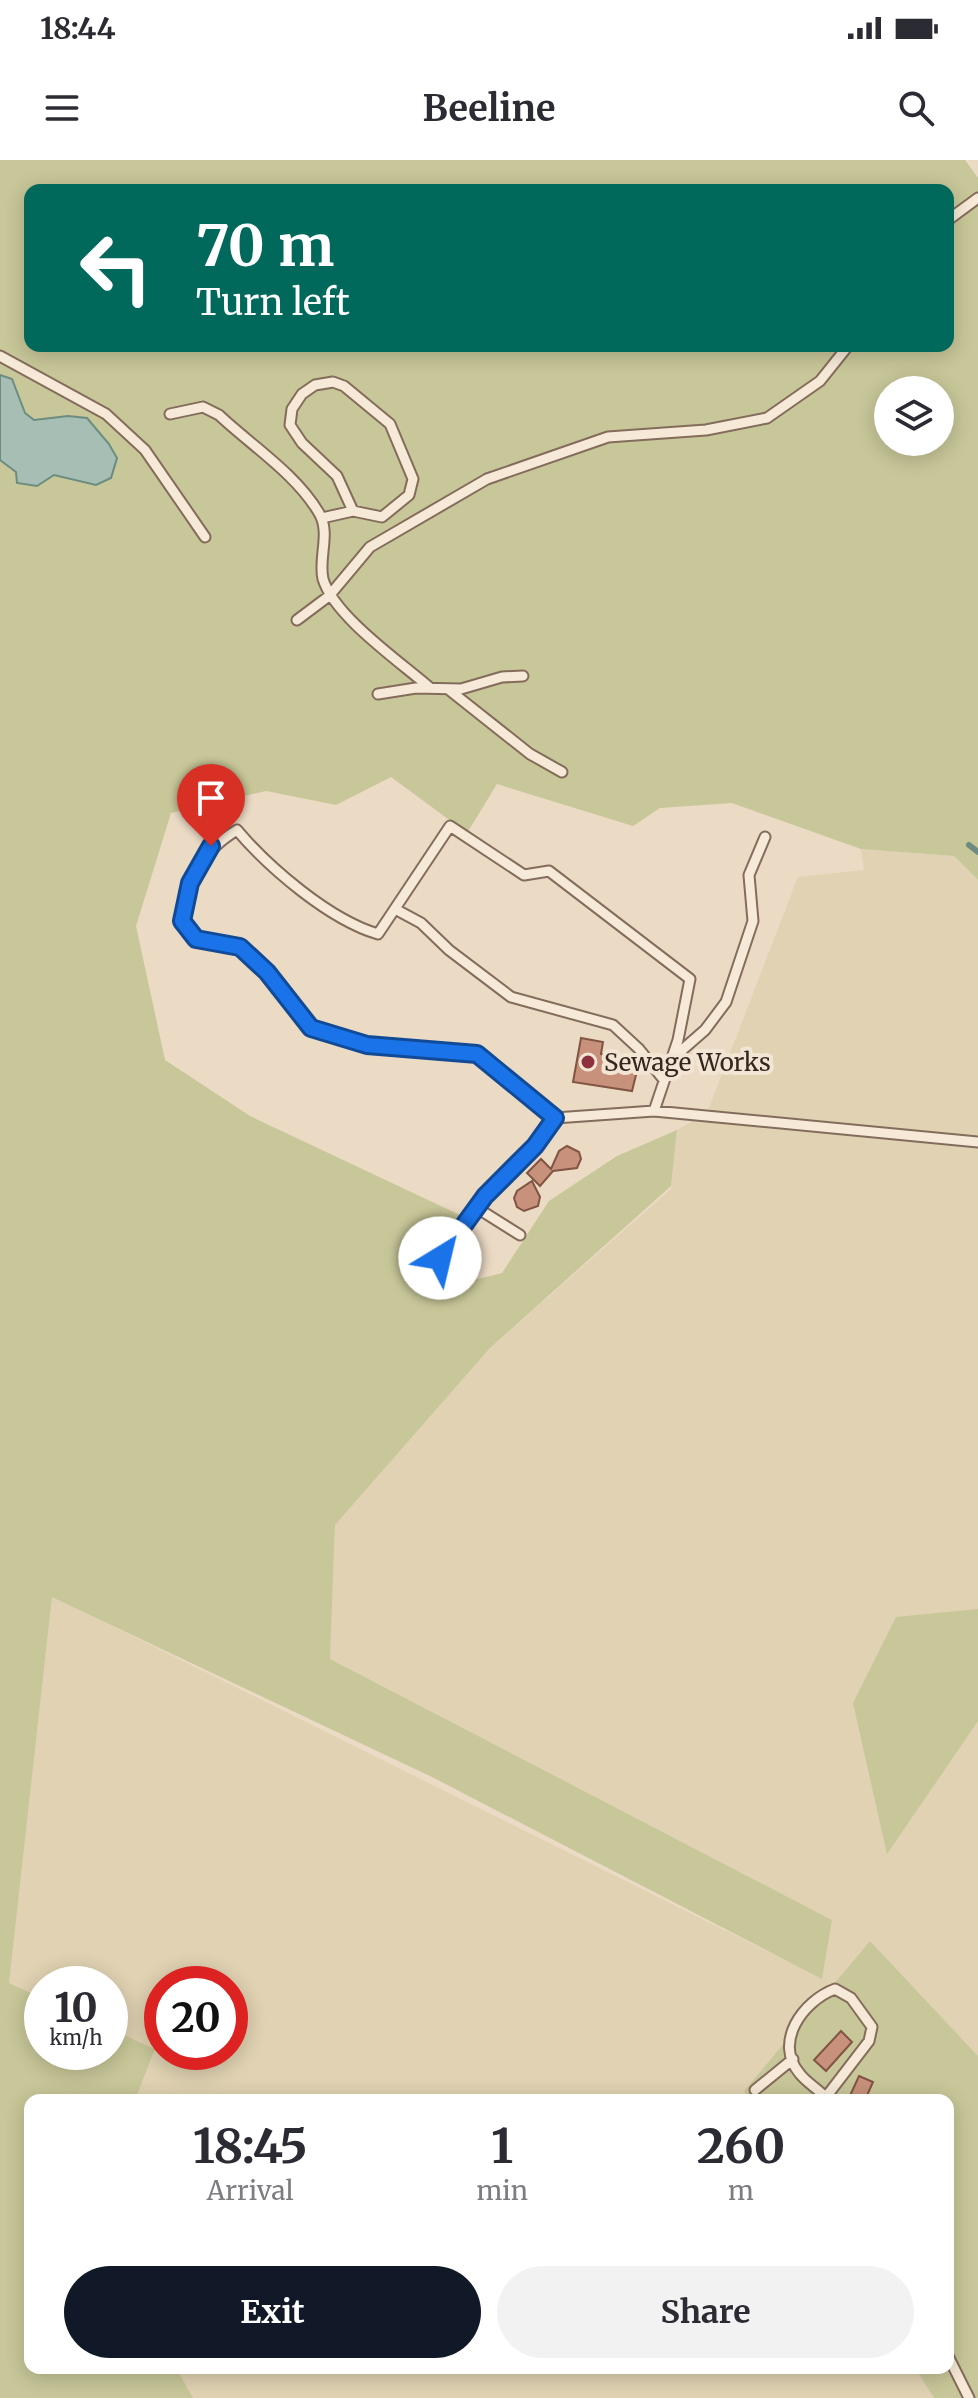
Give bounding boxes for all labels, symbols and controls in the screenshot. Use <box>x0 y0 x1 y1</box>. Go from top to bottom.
text: 18:44 <box>40 9 115 47</box>
icon: menu <box>40 86 84 130</box>
text: Beeline <box>422 86 556 131</box>
icon: search <box>894 86 938 130</box>
text: 70 m <box>196 211 334 281</box>
icon: left <box>64 216 168 320</box>
text: Turn left <box>196 280 350 325</box>
map controls <box>874 376 954 456</box>
button: layers <box>874 376 954 456</box>
pin <box>177 764 245 846</box>
icon: arrive <box>189 776 233 820</box>
place label: Sewage Works <box>604 1047 771 1078</box>
marker: Sewage Works <box>579 1053 597 1071</box>
position arrow <box>398 1216 482 1300</box>
speed limit sign: 20 <box>144 1966 248 2070</box>
text: 10 <box>54 1983 98 2033</box>
text: km/h <box>50 2025 102 2050</box>
text: 18:45 <box>193 2116 308 2176</box>
text: 1 <box>491 2116 513 2176</box>
text: 260 <box>697 2116 785 2176</box>
text: Arrival <box>207 2174 294 2207</box>
text: min <box>476 2174 528 2207</box>
text: m <box>728 2174 754 2207</box>
button: Exit <box>64 2266 481 2358</box>
button: Share <box>497 2266 914 2358</box>

